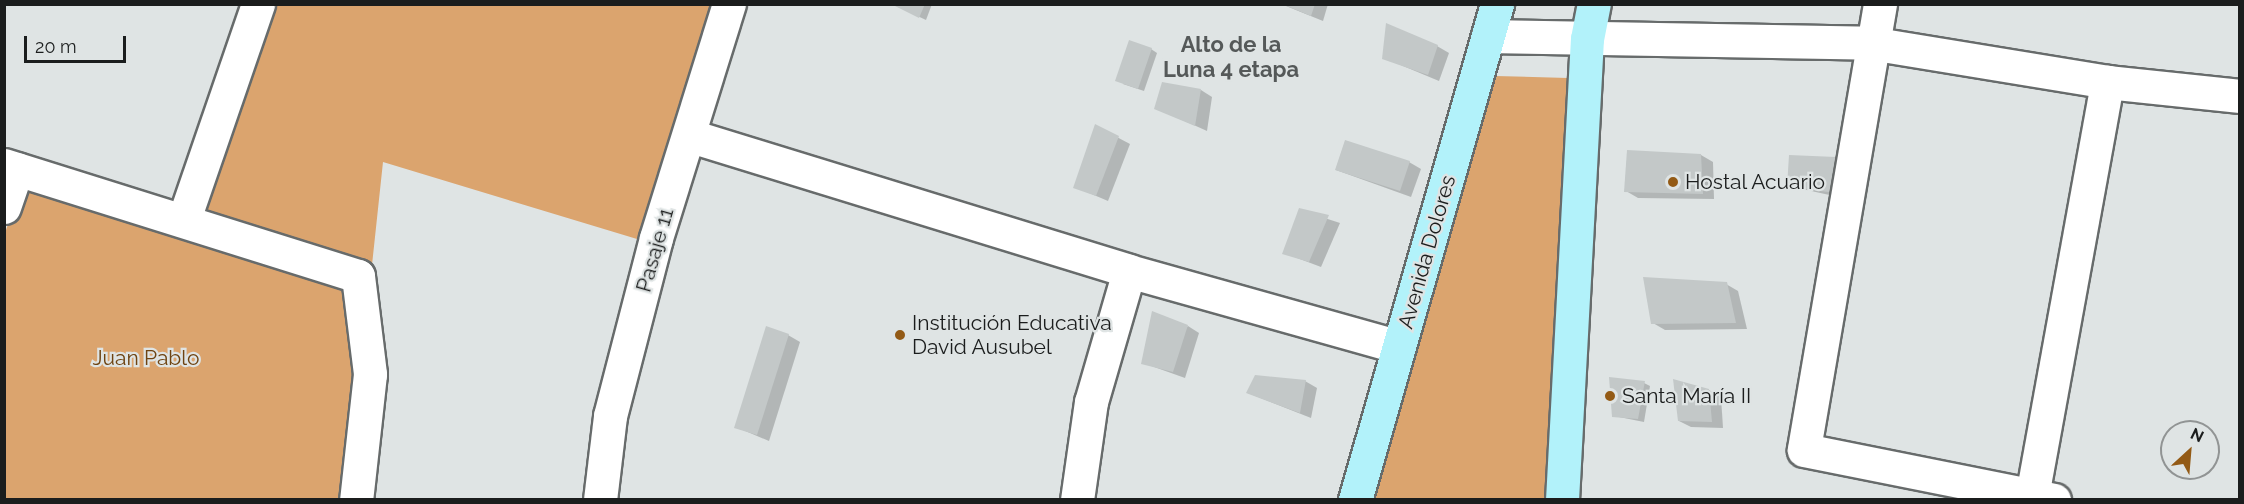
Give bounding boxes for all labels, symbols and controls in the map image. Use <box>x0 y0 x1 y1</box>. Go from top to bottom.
scale bar <box>27 24 129 62</box>
district label: Alto de la Luna 4 etapa <box>1163 31 1299 82</box>
text: 20 m <box>35 36 77 57</box>
place label: Hostal Acuario <box>1685 169 1826 195</box>
street label: Avenida Dolores <box>1393 172 1461 332</box>
marker: Hostal Acuario <box>1666 175 1680 189</box>
street label: Pasaje 11 <box>631 205 679 295</box>
place label: Institución Educativa David Ausubel <box>912 310 1112 360</box>
marker: Institución Educativa David Ausubel <box>893 328 907 342</box>
park label: Juan Pablo <box>92 345 200 371</box>
place label: Santa María II <box>1622 383 1751 409</box>
marker: Santa María II <box>1603 389 1617 403</box>
north arrow <box>2160 420 2220 480</box>
text: N <box>2188 424 2207 446</box>

